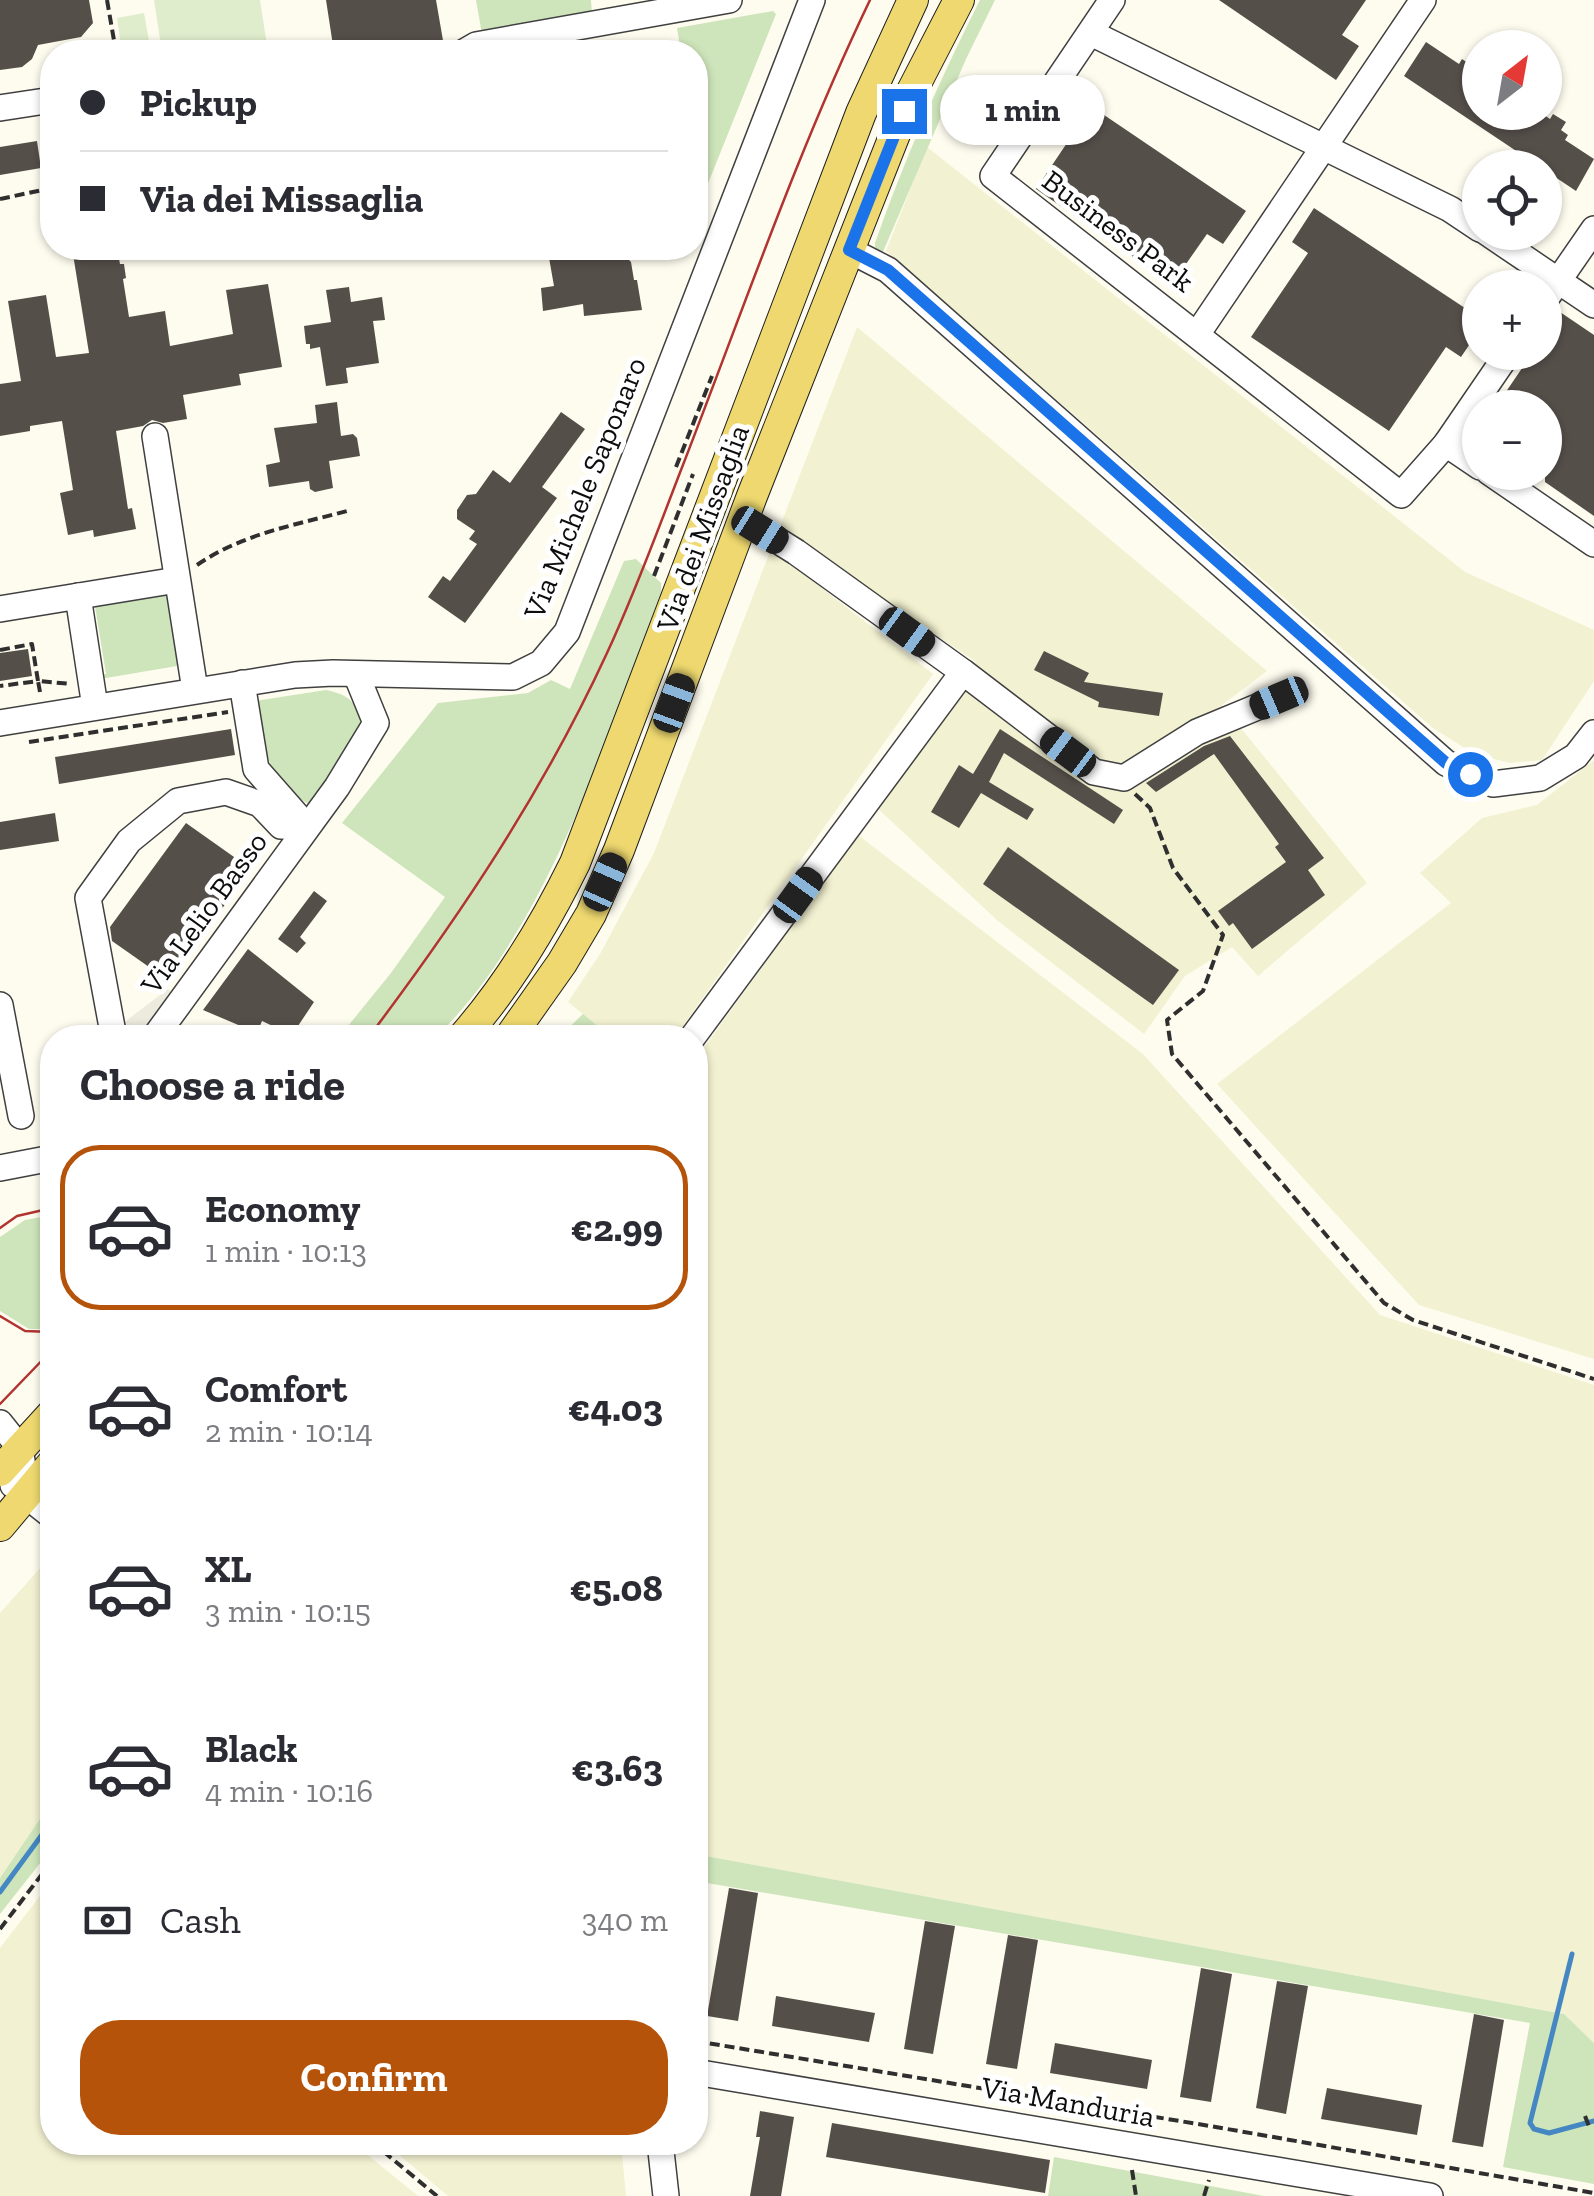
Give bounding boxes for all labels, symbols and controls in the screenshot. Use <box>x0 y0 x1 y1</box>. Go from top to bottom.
north arrow <box>1462 30 1562 130</box>
map controls <box>1462 30 1562 490</box>
callout: 1 min <box>939 76 1104 146</box>
text: Pickup <box>140 80 257 126</box>
route end <box>882 89 927 134</box>
text: 1 min <box>985 91 1060 129</box>
button: locate <box>1462 150 1562 250</box>
street label: Business Park <box>1035 162 1201 300</box>
text: Via dei Missaglia <box>140 176 424 222</box>
button: + <box>1462 270 1562 370</box>
street label: Via Michele Saponaro <box>516 352 654 625</box>
button: − <box>1462 390 1562 490</box>
street label: Via dei Missaglia <box>649 420 757 637</box>
car <box>727 501 793 559</box>
car <box>874 602 940 662</box>
car <box>650 670 698 736</box>
car <box>1246 672 1312 724</box>
car <box>1035 722 1101 782</box>
route start <box>1448 752 1493 797</box>
street label: Via Lelio Basso <box>132 825 275 1002</box>
car <box>579 848 631 916</box>
car <box>768 862 828 928</box>
text: Choose a ride <box>80 1058 345 1112</box>
icon: car <box>85 1183 175 1273</box>
text: Economy <box>205 1186 360 1232</box>
text: €2.99 <box>571 1205 663 1251</box>
text: 1 min · 10:13 <box>205 1232 367 1270</box>
icon: car <box>85 1363 175 1453</box>
text: Comfort <box>205 1366 347 1412</box>
text: €4.03 <box>568 1385 663 1431</box>
text: 2 min · 10:14 <box>205 1412 373 1450</box>
icon: car <box>85 1543 175 1633</box>
text: XL <box>205 1546 252 1592</box>
text: €5.08 <box>570 1565 663 1611</box>
text: 3 min · 10:15 <box>205 1592 371 1630</box>
icon: car <box>85 1723 175 1813</box>
text: Black <box>205 1726 298 1772</box>
text: €3.63 <box>571 1745 663 1791</box>
text: 4 min · 10:16 <box>205 1772 373 1810</box>
icon: cash <box>80 1893 135 1948</box>
text: Cash <box>160 1897 241 1943</box>
text: 340 m <box>582 1901 668 1939</box>
button: Confirm <box>80 2020 668 2135</box>
street label: Via Manduria <box>978 2069 1157 2135</box>

